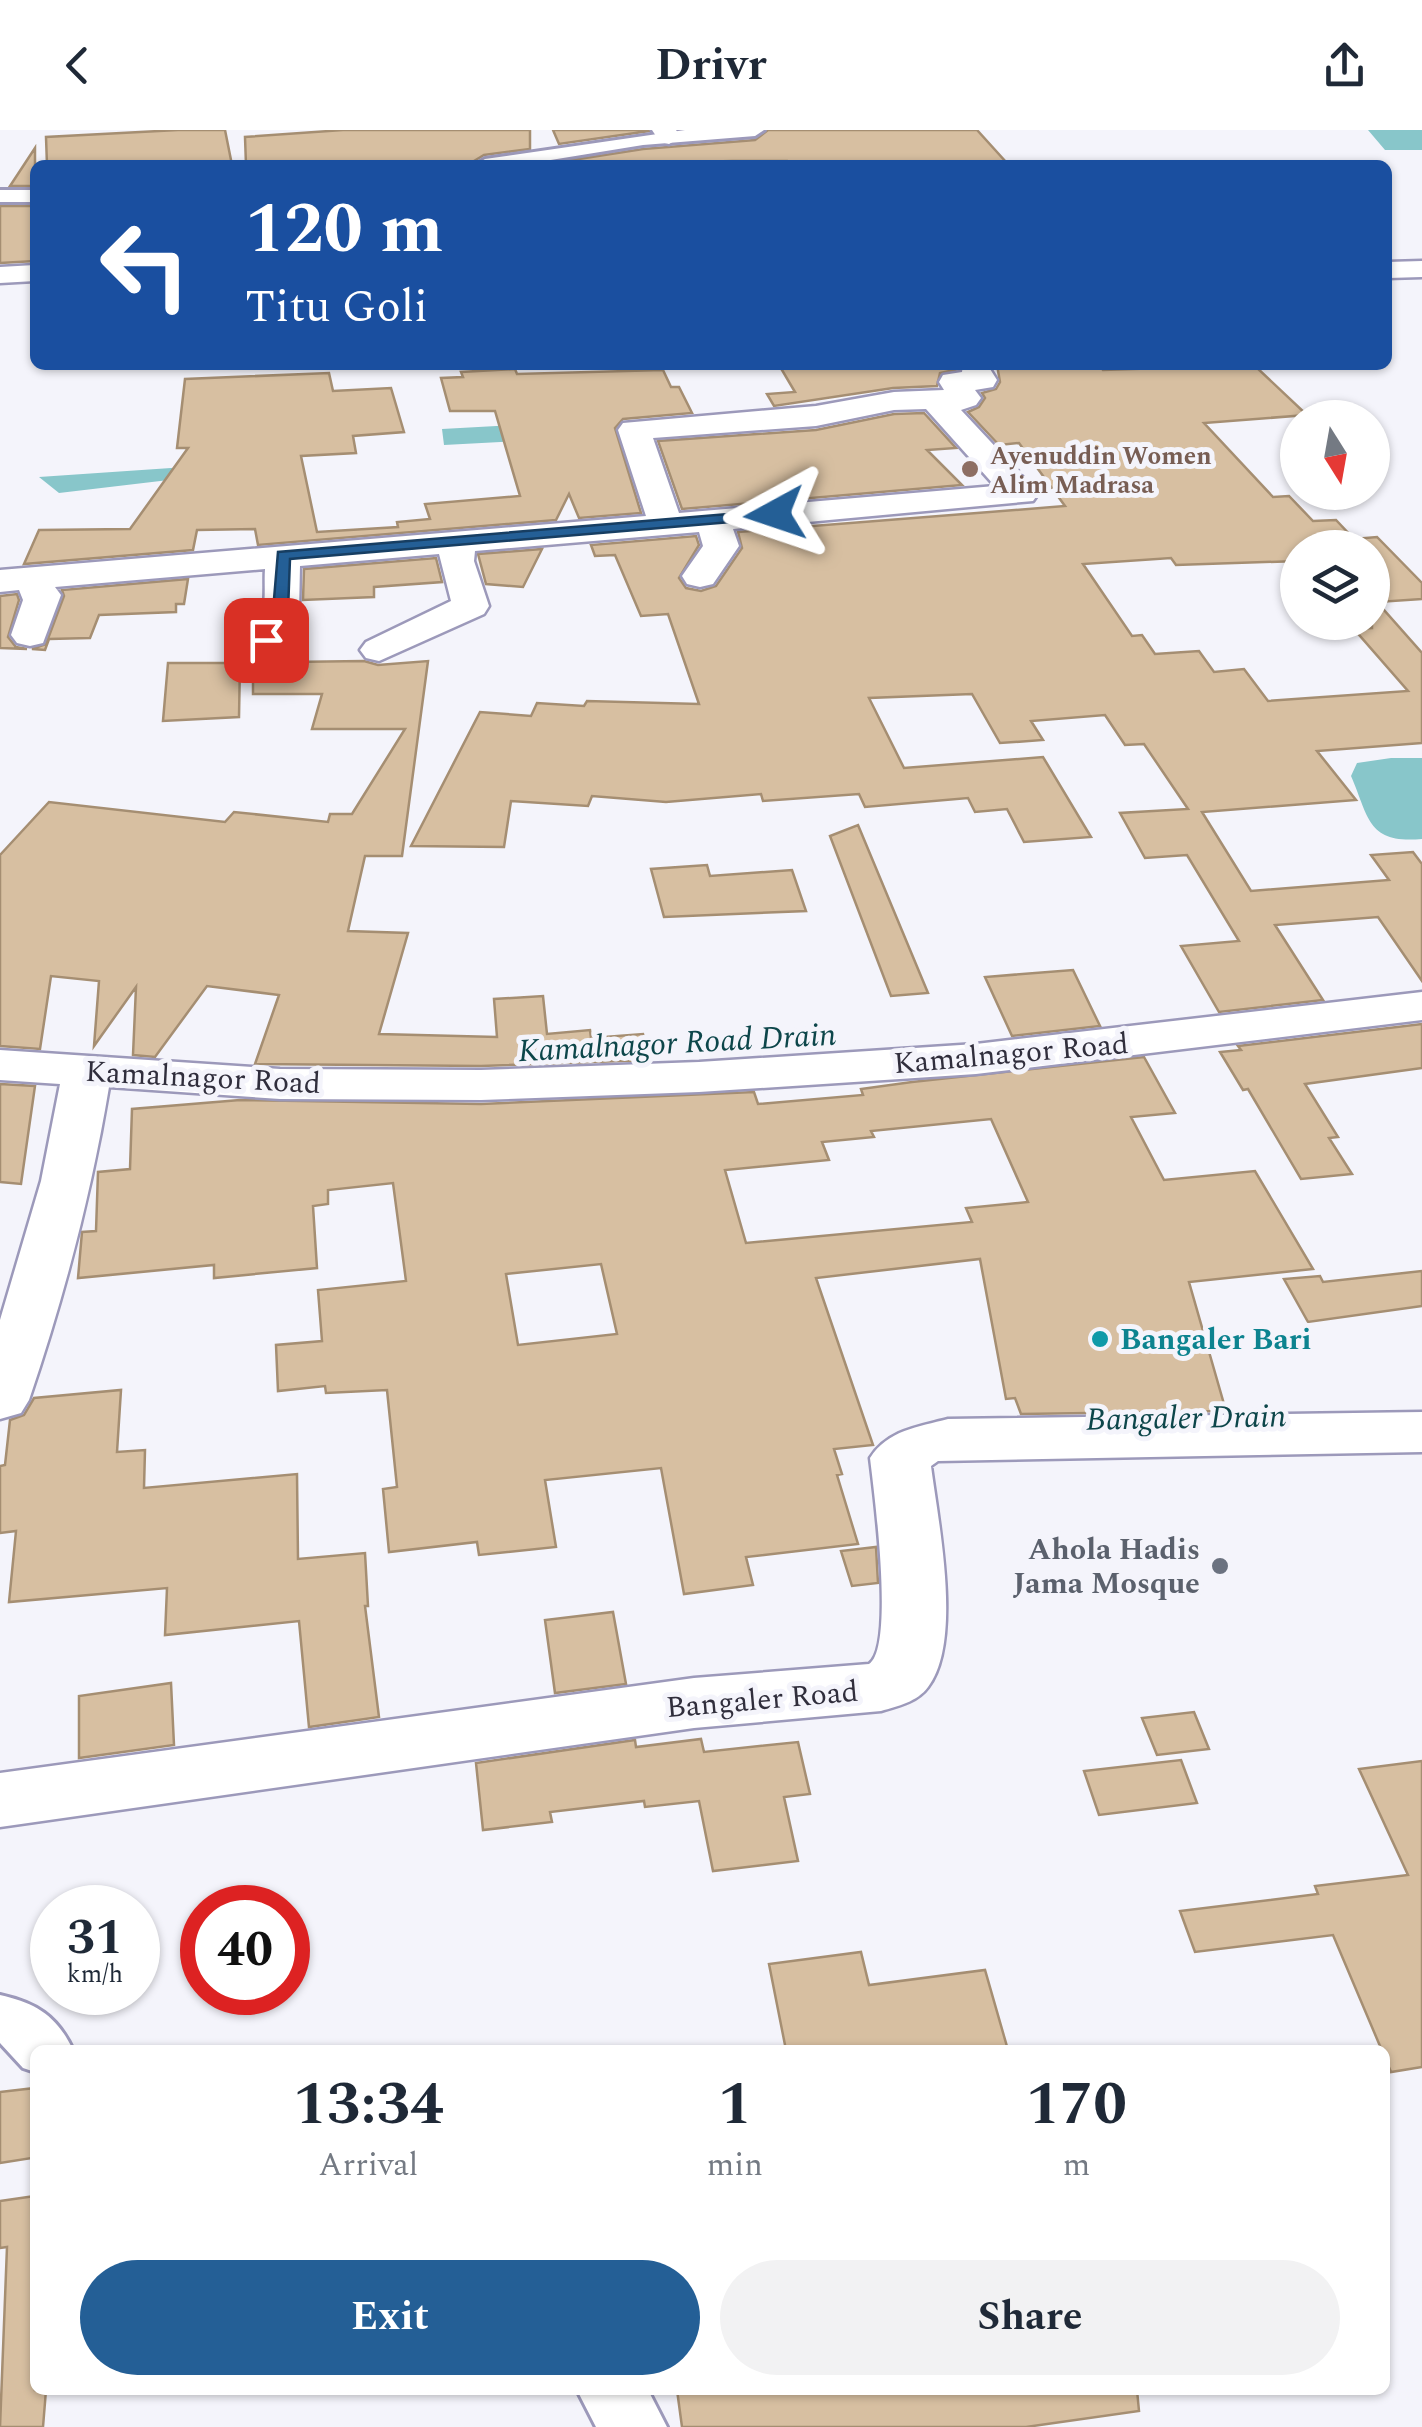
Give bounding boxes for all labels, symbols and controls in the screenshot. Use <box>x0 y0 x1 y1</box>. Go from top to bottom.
text: Drivr <box>655 31 767 100</box>
icon: back <box>50 38 105 93</box>
icon: share <box>1317 38 1372 93</box>
text: 120 m <box>245 177 443 283</box>
icon: left <box>80 200 210 330</box>
text: Titu Goli <box>245 273 428 342</box>
north arrow <box>1280 400 1390 510</box>
map controls <box>1280 400 1390 640</box>
place label: Ayenuddin Women Alim Madrasa <box>990 438 1212 505</box>
marker: Ayenuddin Women Alim Madrasa <box>959 458 981 480</box>
position arrow <box>723 462 827 566</box>
button: layers <box>1280 530 1390 640</box>
pin <box>224 598 309 683</box>
icon: arrive <box>239 613 294 668</box>
water label: Kamalnagor Road Drain <box>517 1011 837 1076</box>
street label: Kamalnagor Road <box>892 1021 1131 1087</box>
street label: Kamalnagor Road <box>84 1049 322 1107</box>
place label: Bangaler Bari <box>1120 1317 1312 1363</box>
marker: Bangaler Bari <box>1089 1328 1111 1350</box>
water label: Bangaler Drain <box>1085 1392 1287 1445</box>
place label: Ahola Hadis Jama Mosque <box>1013 1527 1200 1607</box>
marker: Ahola Hadis Jama Mosque <box>1209 1555 1231 1577</box>
street label: Bangaler Road <box>664 1669 860 1731</box>
speed limit sign: 40 <box>180 1885 310 2015</box>
text: 31 <box>67 1900 123 1976</box>
text: km/h <box>67 1956 123 1994</box>
text: 13:34 <box>293 2059 444 2151</box>
text: 1 <box>718 2059 752 2151</box>
text: 170 <box>1026 2059 1127 2151</box>
text: Arrival <box>319 2141 418 2190</box>
text: min <box>707 2141 763 2190</box>
text: m <box>1063 2141 1090 2190</box>
button: Exit <box>80 2260 700 2375</box>
button: Share <box>720 2260 1340 2375</box>

